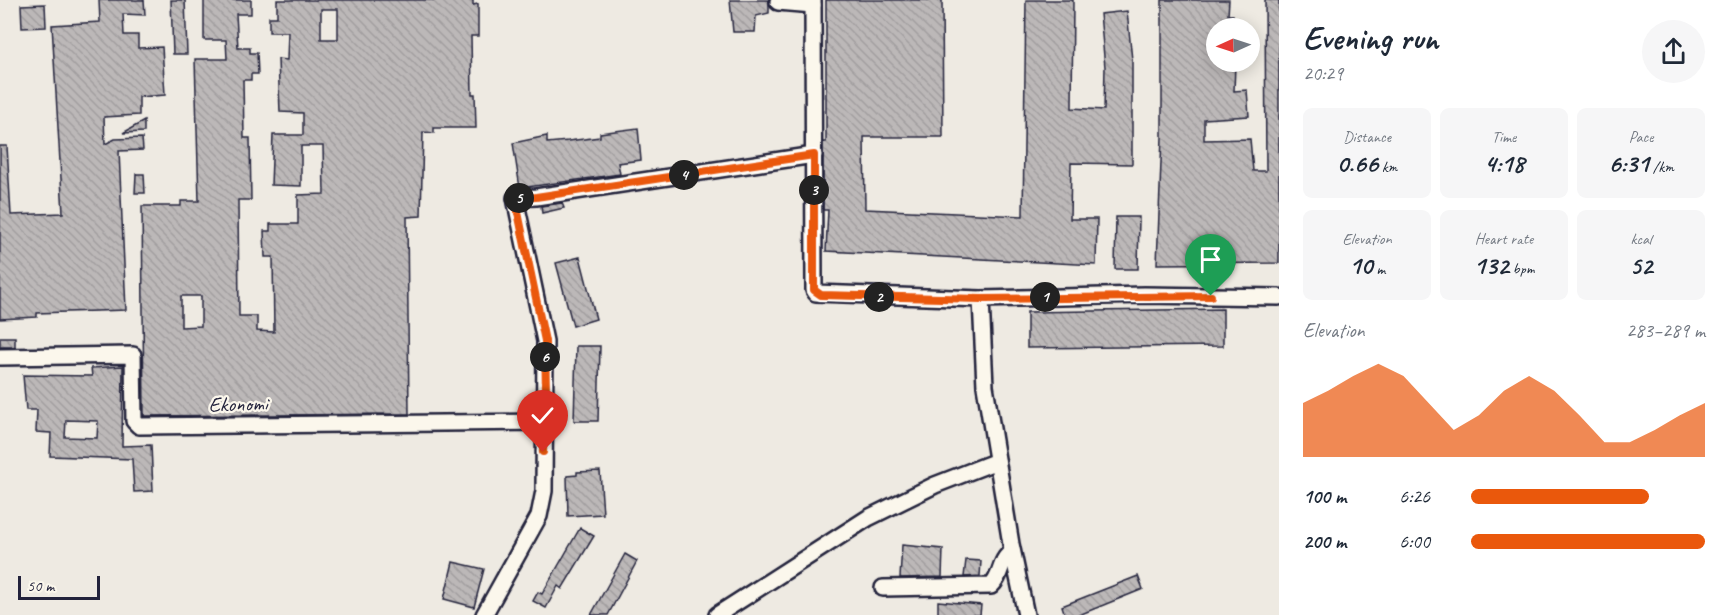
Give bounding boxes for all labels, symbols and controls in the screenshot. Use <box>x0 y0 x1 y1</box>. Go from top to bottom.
text: Evening run <box>1303 17 1438 59</box>
north arrow <box>1206 18 1260 72</box>
map controls <box>1206 18 1260 72</box>
button: share <box>1642 20 1705 83</box>
text: 20:29 <box>1303 61 1343 86</box>
text: Distance <box>1343 127 1391 147</box>
text: Time <box>1492 127 1516 147</box>
text: Pace <box>1629 127 1653 147</box>
text: 0.66 <box>1337 147 1378 180</box>
text: 4:18 <box>1484 147 1524 180</box>
text: 6:31 <box>1608 147 1649 180</box>
text: km <box>1378 157 1397 177</box>
text: /km <box>1649 157 1674 177</box>
pin: 4 <box>669 160 699 190</box>
text: 4 <box>680 165 688 185</box>
pin: 3 <box>799 175 829 205</box>
text: 3 <box>810 180 818 200</box>
pin: 5 <box>504 183 534 213</box>
text: 5 <box>516 188 522 208</box>
text: Elevation <box>1342 229 1392 249</box>
text: Heart rate <box>1475 229 1533 249</box>
text: kcal <box>1630 229 1652 249</box>
pin <box>1185 234 1236 296</box>
icon: arrive <box>1194 243 1227 276</box>
text: 10 <box>1349 249 1372 282</box>
text: 132 <box>1474 249 1509 282</box>
text: 52 <box>1630 249 1652 282</box>
text: m <box>1372 259 1385 279</box>
text: bpm <box>1509 259 1534 279</box>
pin: 2 <box>864 282 894 312</box>
pin: 1 <box>1030 282 1060 312</box>
text: 2 <box>875 287 883 307</box>
text: 1 <box>1041 287 1049 307</box>
text: Elevation <box>1303 318 1365 343</box>
text: 283–289 m <box>1626 318 1705 343</box>
pin: 6 <box>530 342 560 372</box>
text: 6 <box>541 347 549 367</box>
street label: Ekonomi <box>208 390 271 418</box>
pin <box>517 390 568 452</box>
icon: check <box>526 399 559 432</box>
text: 100 m <box>1303 484 1346 509</box>
text: 6:26 <box>1399 484 1430 509</box>
text: 200 m <box>1303 529 1346 554</box>
text: 6:00 <box>1399 529 1430 554</box>
scale bar <box>18 573 100 600</box>
text: 50 m <box>27 576 54 596</box>

